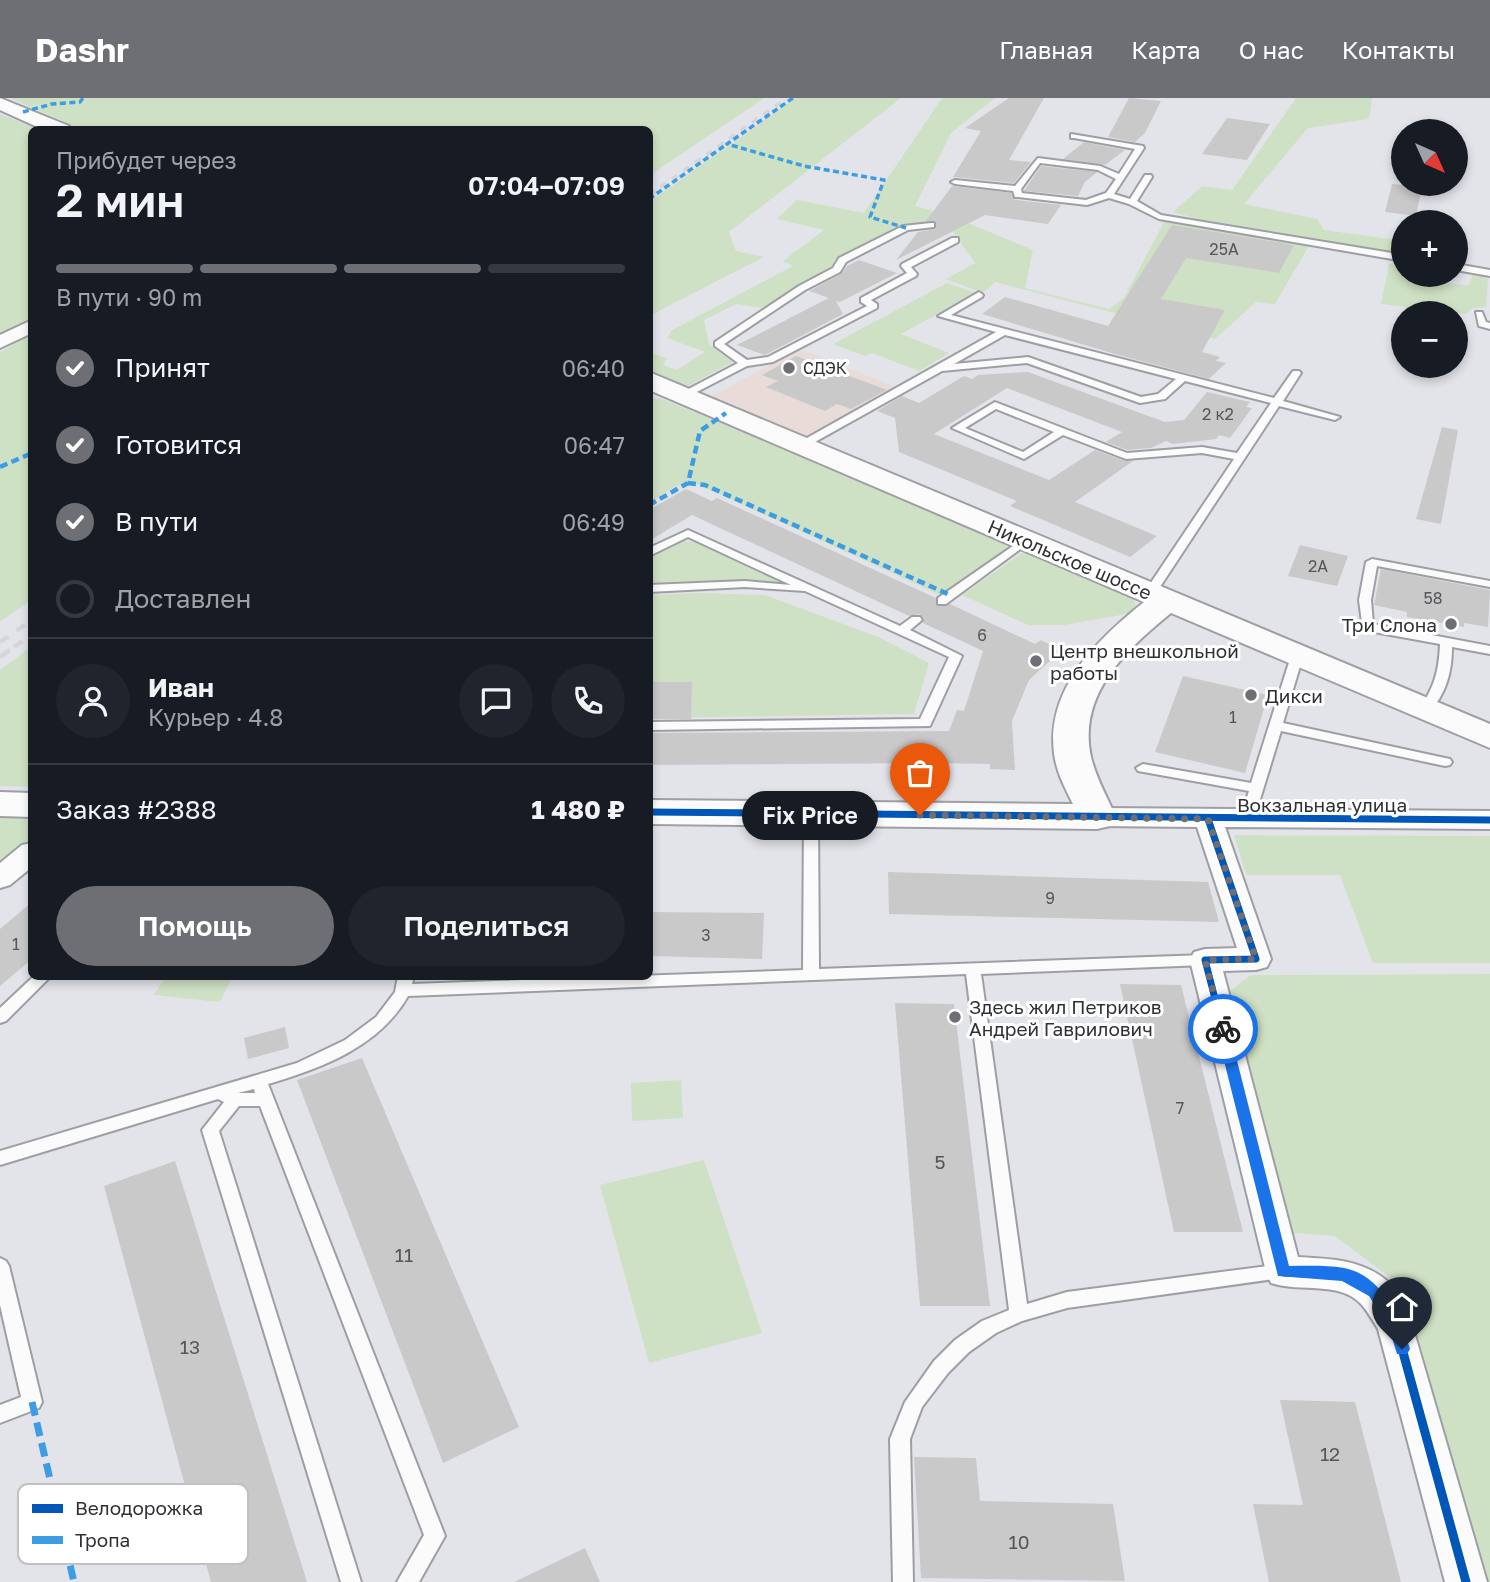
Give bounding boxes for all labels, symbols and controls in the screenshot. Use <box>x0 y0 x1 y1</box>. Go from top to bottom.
text: Dashr <box>35 30 129 69</box>
text: Главная <box>999 35 1093 64</box>
text: Карта <box>1131 35 1201 64</box>
text: О нас <box>1239 35 1304 64</box>
text: Контакты <box>1342 35 1455 64</box>
north arrow <box>1391 119 1468 196</box>
map controls <box>1391 119 1468 378</box>
text: Прибудет через <box>56 146 237 174</box>
text: 07:04–07:09 <box>468 170 625 201</box>
text: 2 мин <box>56 172 184 227</box>
button: + <box>1391 210 1468 287</box>
house number: 25А <box>1209 239 1239 259</box>
text: В пути · 90 m <box>56 283 202 311</box>
button: − <box>1391 301 1468 378</box>
icon: check <box>56 349 94 387</box>
text: Принят <box>115 352 210 383</box>
text: 06:40 <box>562 354 625 382</box>
place label: СДЭК <box>803 358 847 378</box>
marker: СДЭК <box>781 360 797 376</box>
house number: 2 к2 <box>1202 404 1234 424</box>
icon: check <box>56 426 94 464</box>
text: Готовится <box>115 429 242 460</box>
text: 06:47 <box>564 431 625 459</box>
icon: check <box>56 503 94 541</box>
text: В пути <box>115 506 198 537</box>
text: 06:49 <box>562 508 625 536</box>
street label: Никольское шоссе <box>985 514 1155 604</box>
house number: 2А <box>1308 556 1328 576</box>
text: Доставлен <box>115 583 251 614</box>
house number: 58 <box>1423 588 1443 608</box>
place label: Три Слона <box>1342 613 1437 636</box>
marker: Три Слона <box>1443 616 1459 632</box>
house number: 6 <box>977 625 987 645</box>
place label: Центр внешкольной работы <box>1050 639 1239 684</box>
marker: Центр внешкольной работы <box>1028 653 1044 669</box>
button: person <box>56 664 130 738</box>
button: chat <box>459 664 533 738</box>
button: phone <box>551 664 625 738</box>
text: Иван <box>148 672 214 703</box>
place label: Дикси <box>1265 684 1323 707</box>
marker: Дикси <box>1243 687 1259 703</box>
text: Курьер · 4.8 <box>148 703 283 731</box>
house number: 1 <box>1229 707 1237 727</box>
pin <box>890 743 950 815</box>
icon: bag <box>901 754 939 792</box>
callout: Fix Price <box>741 790 878 840</box>
street label: Вокзальная улица <box>1237 793 1407 816</box>
text: Заказ #2388 <box>56 794 217 825</box>
text: 1 480 ₽ <box>531 794 625 825</box>
text: Fix Price <box>762 801 858 829</box>
button: Помощь <box>56 886 334 966</box>
button: Поделиться <box>348 886 625 966</box>
house number: 9 <box>1045 888 1055 908</box>
house number: 3 <box>701 925 711 945</box>
house number: 1 <box>12 934 20 954</box>
courier <box>1188 994 1258 1064</box>
place label: Здесь жил Петриков Андрей Гаврилович <box>969 995 1162 1040</box>
marker: Здесь жил Петриков Андрей Гаврилович <box>947 1009 963 1025</box>
icon: bike <box>1204 1010 1242 1048</box>
house number: 7 <box>1176 1098 1184 1118</box>
house number: 5 <box>934 1150 946 1173</box>
house number: 11 <box>395 1243 413 1266</box>
pin <box>1372 1277 1432 1349</box>
icon: home <box>1383 1288 1421 1326</box>
house number: 13 <box>180 1335 200 1358</box>
house number: 12 <box>1320 1442 1340 1465</box>
legend <box>18 1484 248 1564</box>
text: Велодорожка <box>75 1496 203 1519</box>
text: Тропа <box>75 1528 130 1551</box>
house number: 10 <box>1009 1530 1030 1553</box>

